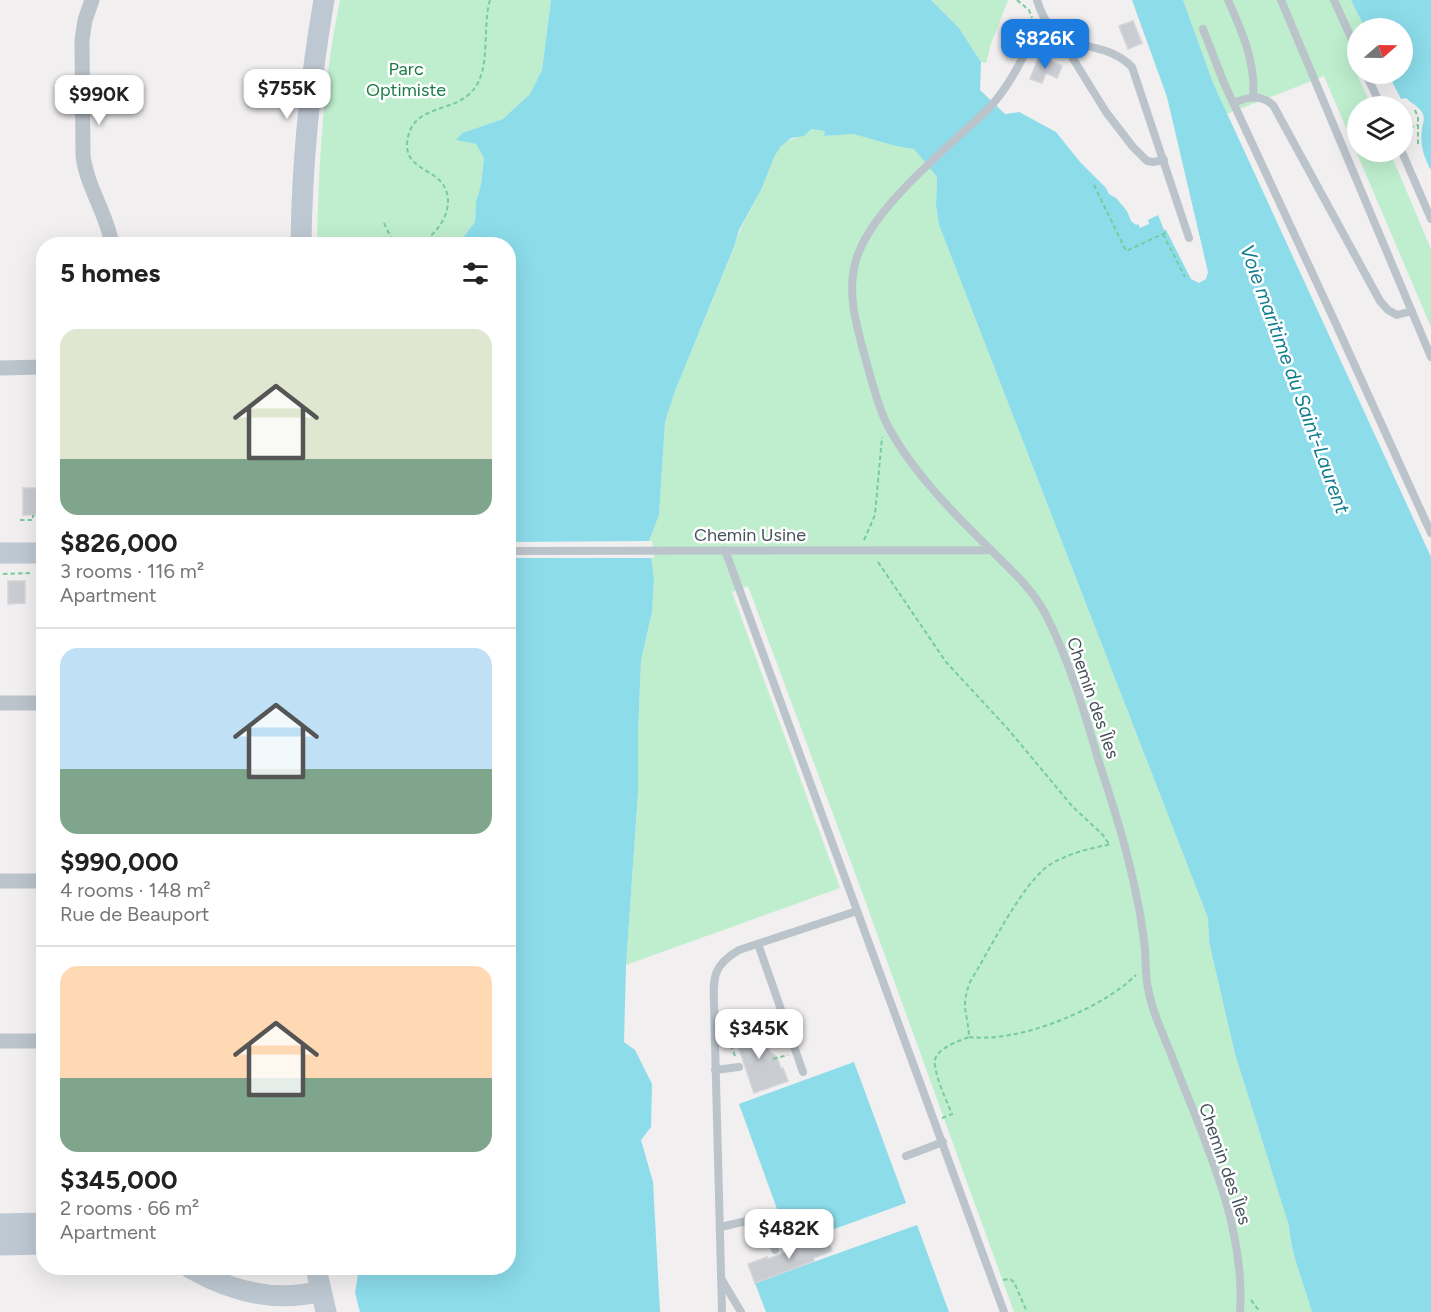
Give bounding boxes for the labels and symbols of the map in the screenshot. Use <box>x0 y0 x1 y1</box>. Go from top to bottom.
north arrow <box>1347 18 1413 84</box>
pin: $826K <box>1003 19 1087 70</box>
park label: Parc Optimiste <box>366 58 446 101</box>
pin: $755K <box>245 69 329 120</box>
pin: $990K <box>57 75 141 126</box>
water label: Voie maritime du Saint-Laurent <box>1235 241 1355 517</box>
street label: Chemin Usine <box>694 524 806 546</box>
street label: Chemin des Îles <box>1062 634 1124 762</box>
pin: $345K <box>717 1009 801 1060</box>
street label: Chemin des Îles <box>1194 1100 1256 1228</box>
pin: $482K <box>747 1209 831 1260</box>

